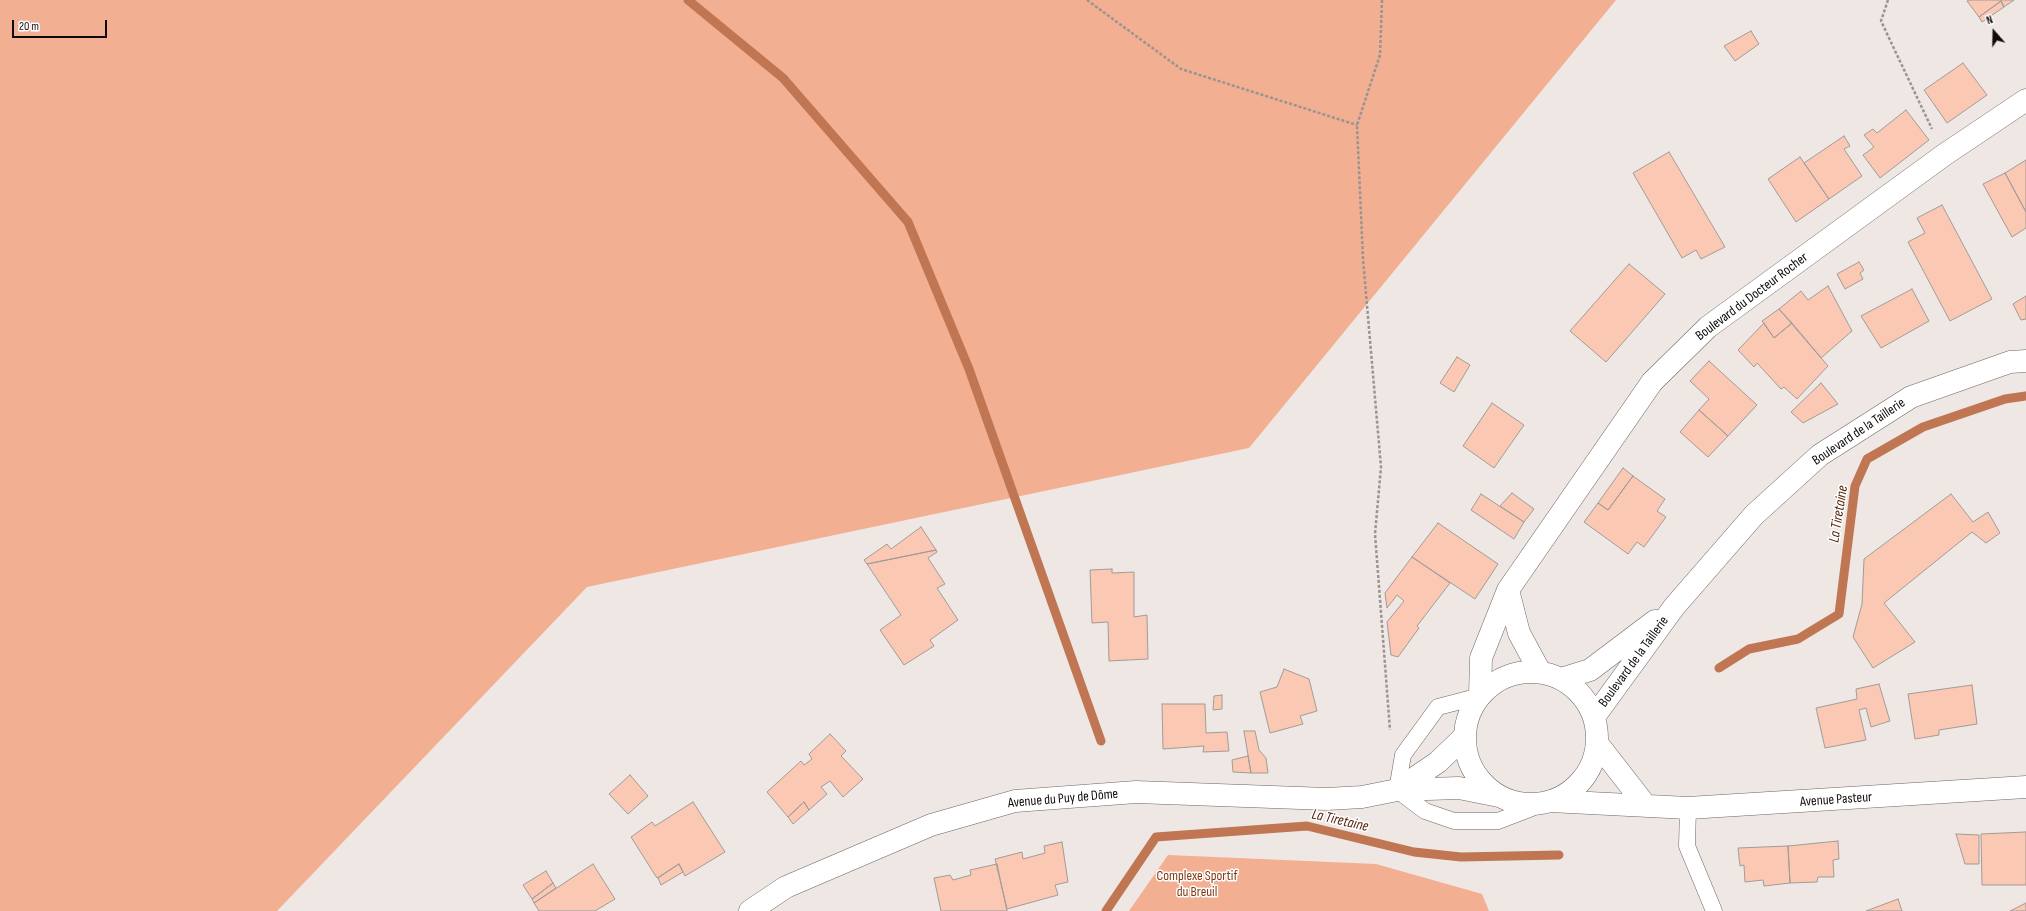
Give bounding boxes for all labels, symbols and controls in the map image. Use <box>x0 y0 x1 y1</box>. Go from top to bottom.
scale bar <box>14 12 109 38</box>
north arrow <box>1974 12 2014 52</box>
text: N <box>1985 13 1995 27</box>
text: 20 m <box>19 19 39 34</box>
street label: Boulevard du Docteur Rocher <box>1693 249 1811 345</box>
street label: Boulevard de la Taillerie <box>1809 395 1909 469</box>
water label: La Tiretaine <box>1826 484 1852 544</box>
street label: Boulevard de la Taillerie <box>1595 613 1673 711</box>
street label: Avenue du Puy de Dôme <box>1007 786 1119 812</box>
street label: Avenue Pasteur <box>1799 789 1873 811</box>
water label: La Tiretaine <box>1310 806 1370 836</box>
park label: Complexe Sportif du Breuil <box>1157 868 1237 900</box>

